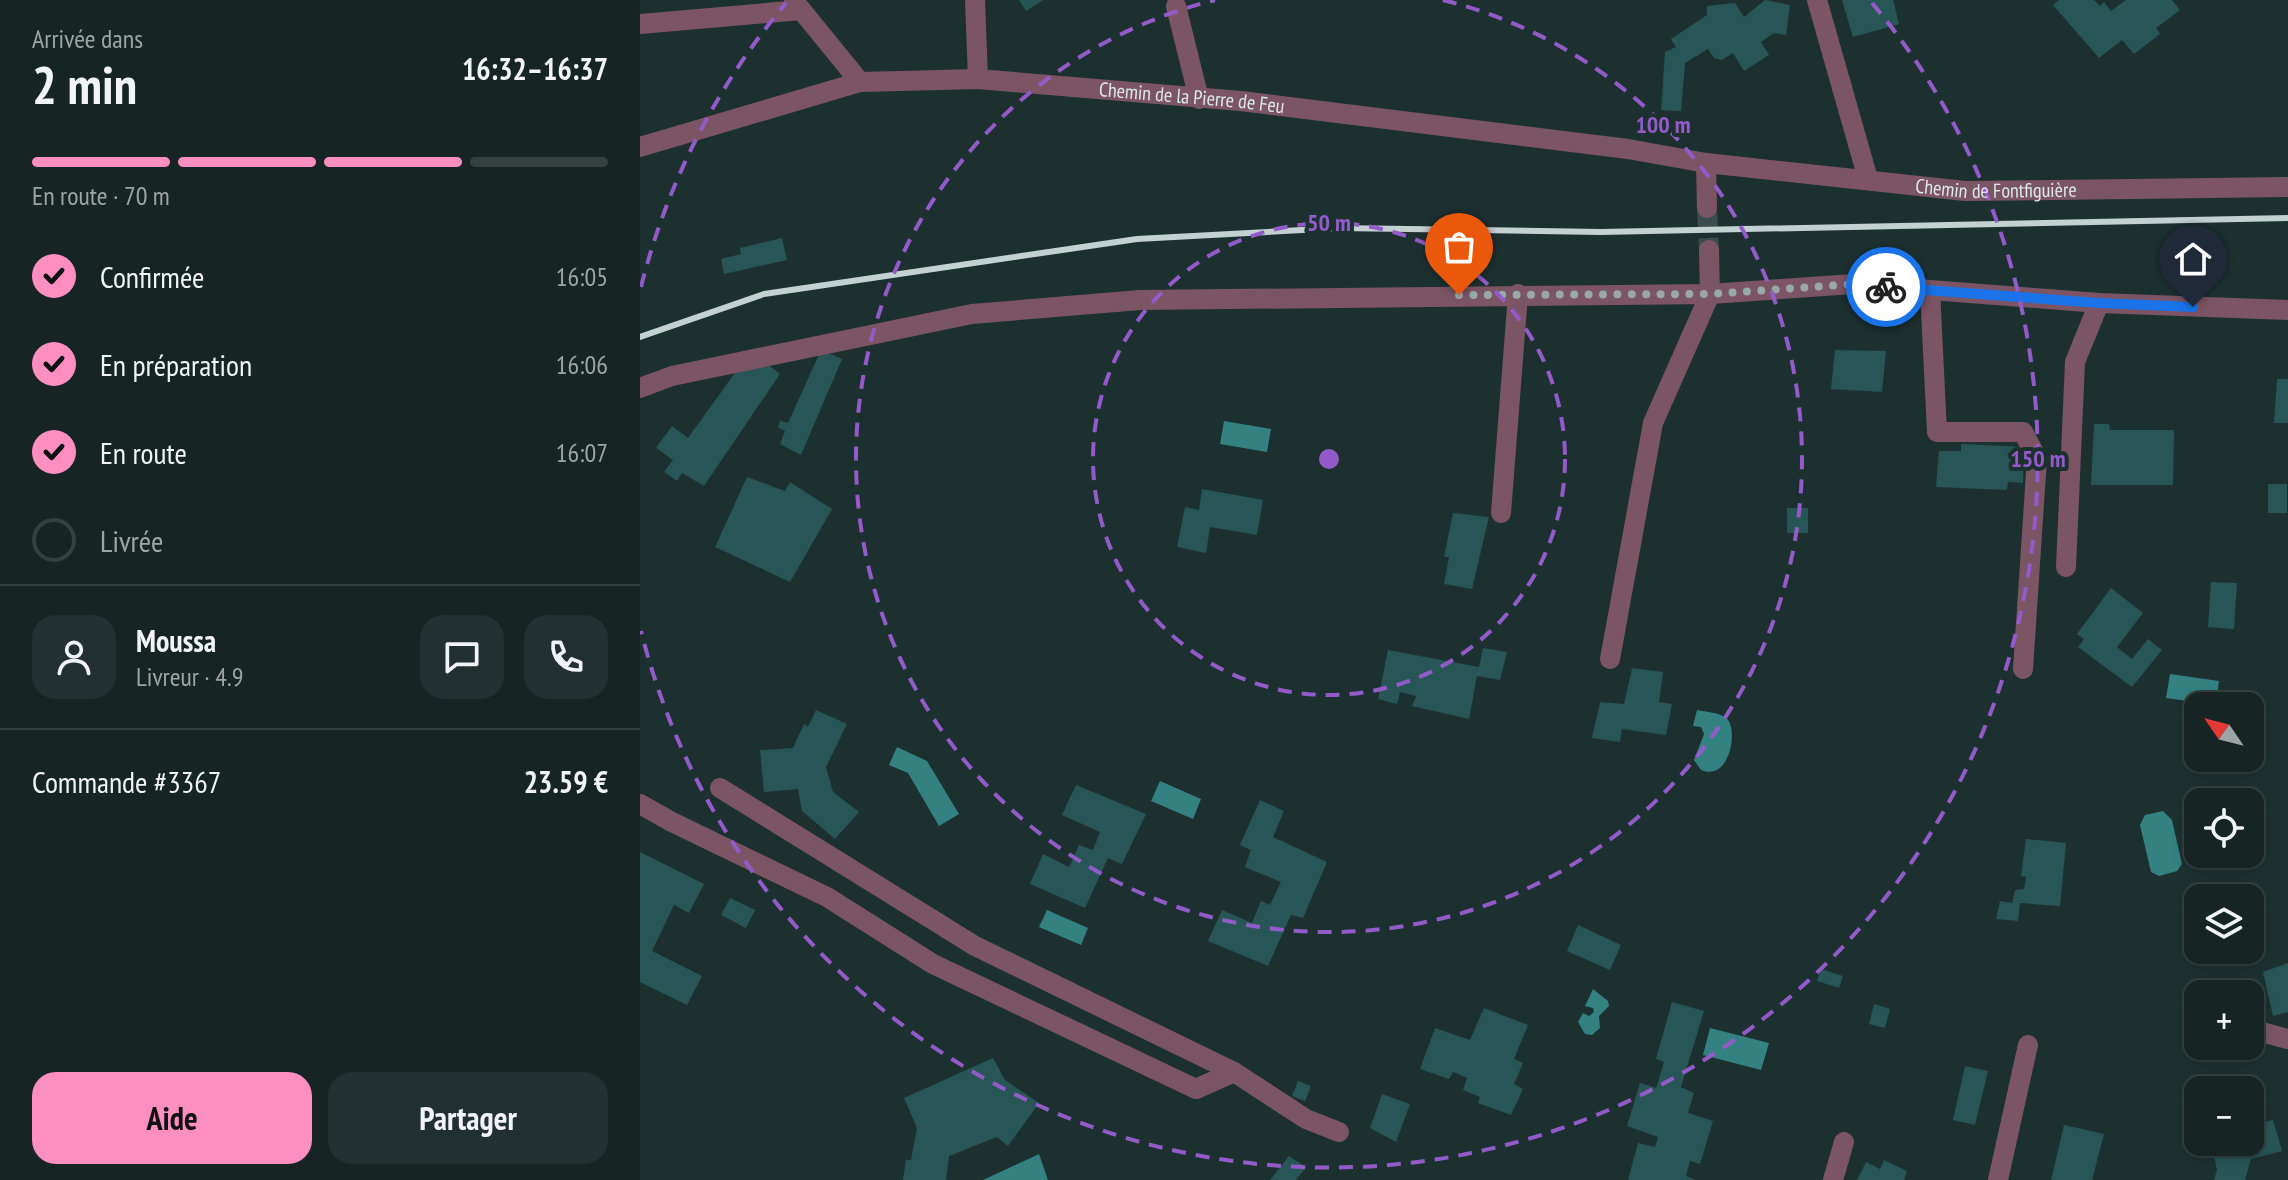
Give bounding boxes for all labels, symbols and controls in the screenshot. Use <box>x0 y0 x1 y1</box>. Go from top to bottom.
text: Arrivée dans <box>32 22 143 55</box>
text: 16:32–16:37 <box>462 49 608 88</box>
text: 2 min <box>32 51 137 118</box>
street label: Chemin de la Pierre de Feu <box>1098 76 1286 119</box>
text: 100 m <box>1635 109 1691 140</box>
street label: Chemin de Fontfiguière <box>1914 173 2077 204</box>
text: En route · 70 m <box>32 179 170 212</box>
text: 50 m <box>1307 207 1351 238</box>
pin <box>1425 213 1493 295</box>
icon: bag <box>1437 225 1481 269</box>
pin <box>2159 225 2227 307</box>
icon: home <box>2171 237 2215 281</box>
courier <box>1846 247 1926 327</box>
icon: check <box>32 254 76 298</box>
text: Confirmée <box>100 257 204 296</box>
text: 16:05 <box>556 260 608 293</box>
icon: bike <box>1864 265 1908 309</box>
icon: check <box>32 342 76 386</box>
text: En préparation <box>100 345 252 384</box>
text: 16:06 <box>556 348 608 381</box>
icon: check <box>32 430 76 474</box>
text: En route <box>100 433 187 472</box>
text: 16:07 <box>556 436 608 469</box>
text: 150 m <box>2010 443 2066 474</box>
centre of rings <box>1315 445 1343 473</box>
text: Livrée <box>100 521 163 560</box>
button: person <box>32 615 116 699</box>
button: chat <box>420 615 504 699</box>
button: phone <box>524 615 608 699</box>
text: Moussa <box>136 621 216 660</box>
text: Livreur · 4.9 <box>136 660 243 693</box>
north arrow <box>2184 692 2264 772</box>
map controls <box>2184 692 2264 1156</box>
text: Commande #3367 <box>32 762 221 801</box>
text: 23.59 € <box>524 762 608 801</box>
button: locate <box>2184 788 2264 868</box>
button: layers <box>2184 884 2264 964</box>
button: + <box>2184 980 2264 1060</box>
button: Aide <box>32 1072 312 1164</box>
button: Partager <box>328 1072 608 1164</box>
button: − <box>2184 1076 2264 1156</box>

